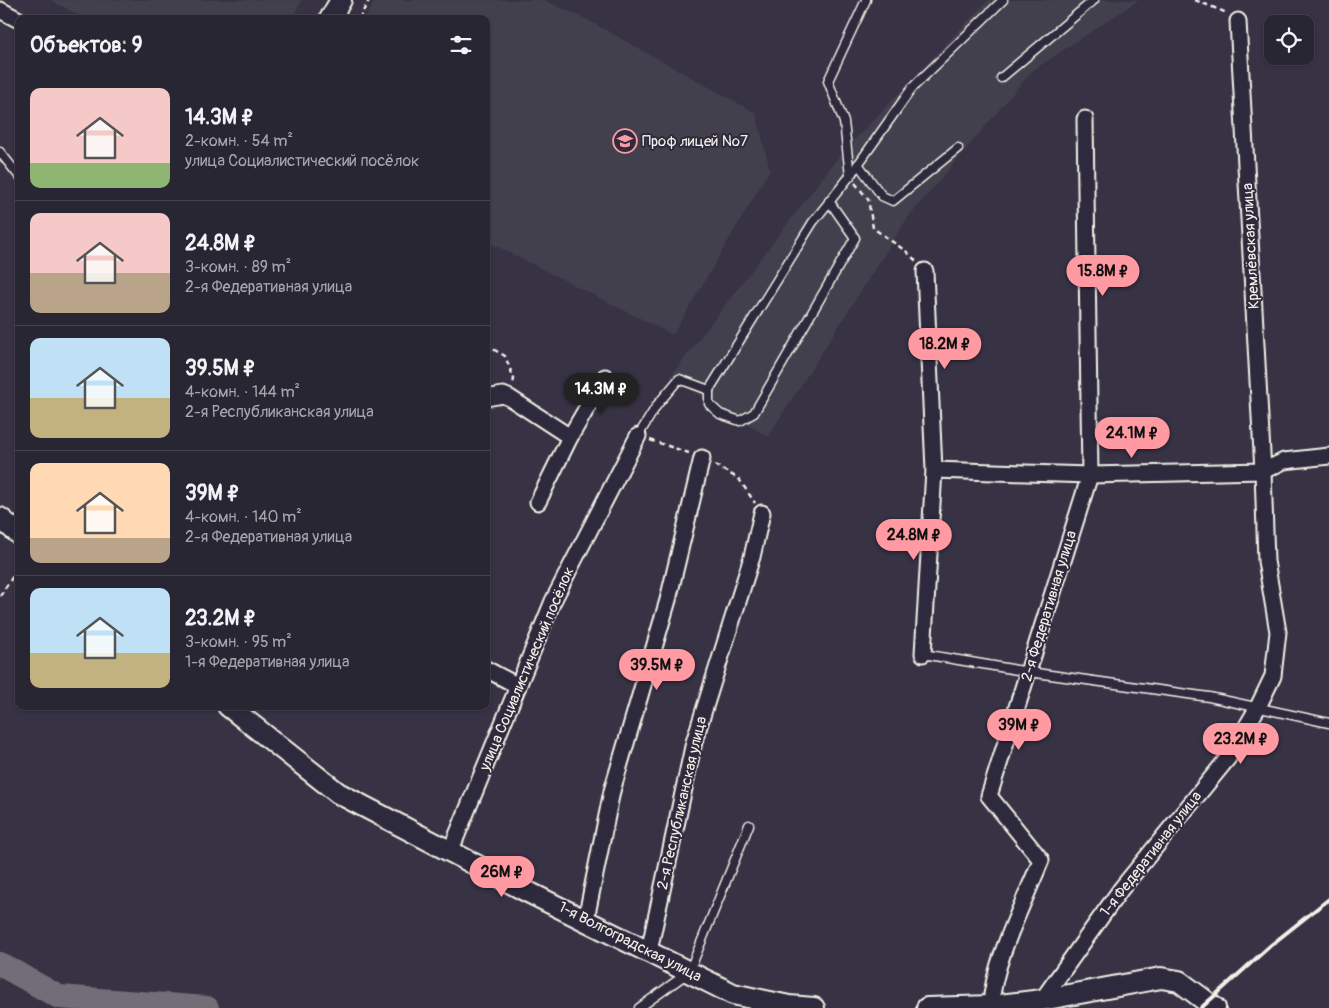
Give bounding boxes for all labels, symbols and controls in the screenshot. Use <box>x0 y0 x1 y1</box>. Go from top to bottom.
map controls <box>1264 15 1314 65</box>
button: locate <box>1264 15 1314 65</box>
icon: filters <box>447 31 475 59</box>
text: Объектов: 9 <box>30 32 143 59</box>
text: 14.3M ₽ <box>185 104 254 131</box>
icon: home <box>70 108 130 168</box>
school or university icon: Проф лицей №7 <box>612 128 638 154</box>
text: 2-комн. · 54 m² <box>185 131 293 151</box>
place label: Проф лицей №7 <box>642 132 748 151</box>
text: улица Социалистический посёлок <box>185 151 419 171</box>
street label: Кремлёвская улица <box>1238 182 1264 310</box>
text: 24.8M ₽ <box>185 230 256 257</box>
icon: home <box>70 233 130 293</box>
pin: 15.8M ₽ <box>1057 254 1149 297</box>
text: 3-комн. · 89 m² <box>185 257 291 277</box>
text: 15.8M ₽ <box>1077 261 1129 281</box>
text: 2-я Федеративная улица <box>185 277 352 297</box>
pin: 18.2M ₽ <box>899 328 991 370</box>
text: 18.2M ₽ <box>919 334 971 354</box>
text: 39.5M ₽ <box>185 355 256 382</box>
icon: home <box>70 358 130 418</box>
pin: 14.3M ₽ <box>555 372 647 415</box>
text: 14.3M ₽ <box>575 379 627 399</box>
text: 4-комн. · 144 m² <box>185 382 300 402</box>
text: 2-я Республиканская улица <box>185 402 374 422</box>
pin: 24.1M ₽ <box>1086 416 1178 459</box>
text: 24.1M ₽ <box>1106 423 1158 443</box>
text: 39M ₽ <box>185 480 240 507</box>
icon: home <box>70 483 130 543</box>
text: 4-комн. · 140 m² <box>185 507 302 527</box>
pin: 24.8M ₽ <box>868 518 960 561</box>
text: 24.8M ₽ <box>887 525 941 545</box>
text: 2-я Федеративная улица <box>185 527 352 547</box>
street label: 2-я Федеративная улица <box>1017 528 1081 684</box>
street label: улица Социалистический посёлок <box>475 564 579 775</box>
text: 23.2M ₽ <box>185 605 256 632</box>
icon: home <box>70 608 130 668</box>
text: 3-комн. · 95 m² <box>185 632 292 652</box>
pin: 39.5M ₽ <box>611 648 703 691</box>
text: 1-я Федеративная улица <box>185 652 349 672</box>
text: 39.5M ₽ <box>630 655 684 675</box>
pin: 39M ₽ <box>984 708 1054 751</box>
street label: 2-я Республиканская улица <box>653 715 711 891</box>
text: 39M ₽ <box>998 715 1040 735</box>
pin: 23.2M ₽ <box>1195 722 1287 765</box>
text: 23.2M ₽ <box>1214 729 1268 749</box>
street label: 1-я Федеративная улица <box>1096 787 1206 921</box>
pin: 26M ₽ <box>467 856 537 898</box>
text: 26M ₽ <box>481 862 523 882</box>
street label: 1-я Волгоградская улица <box>555 898 705 986</box>

